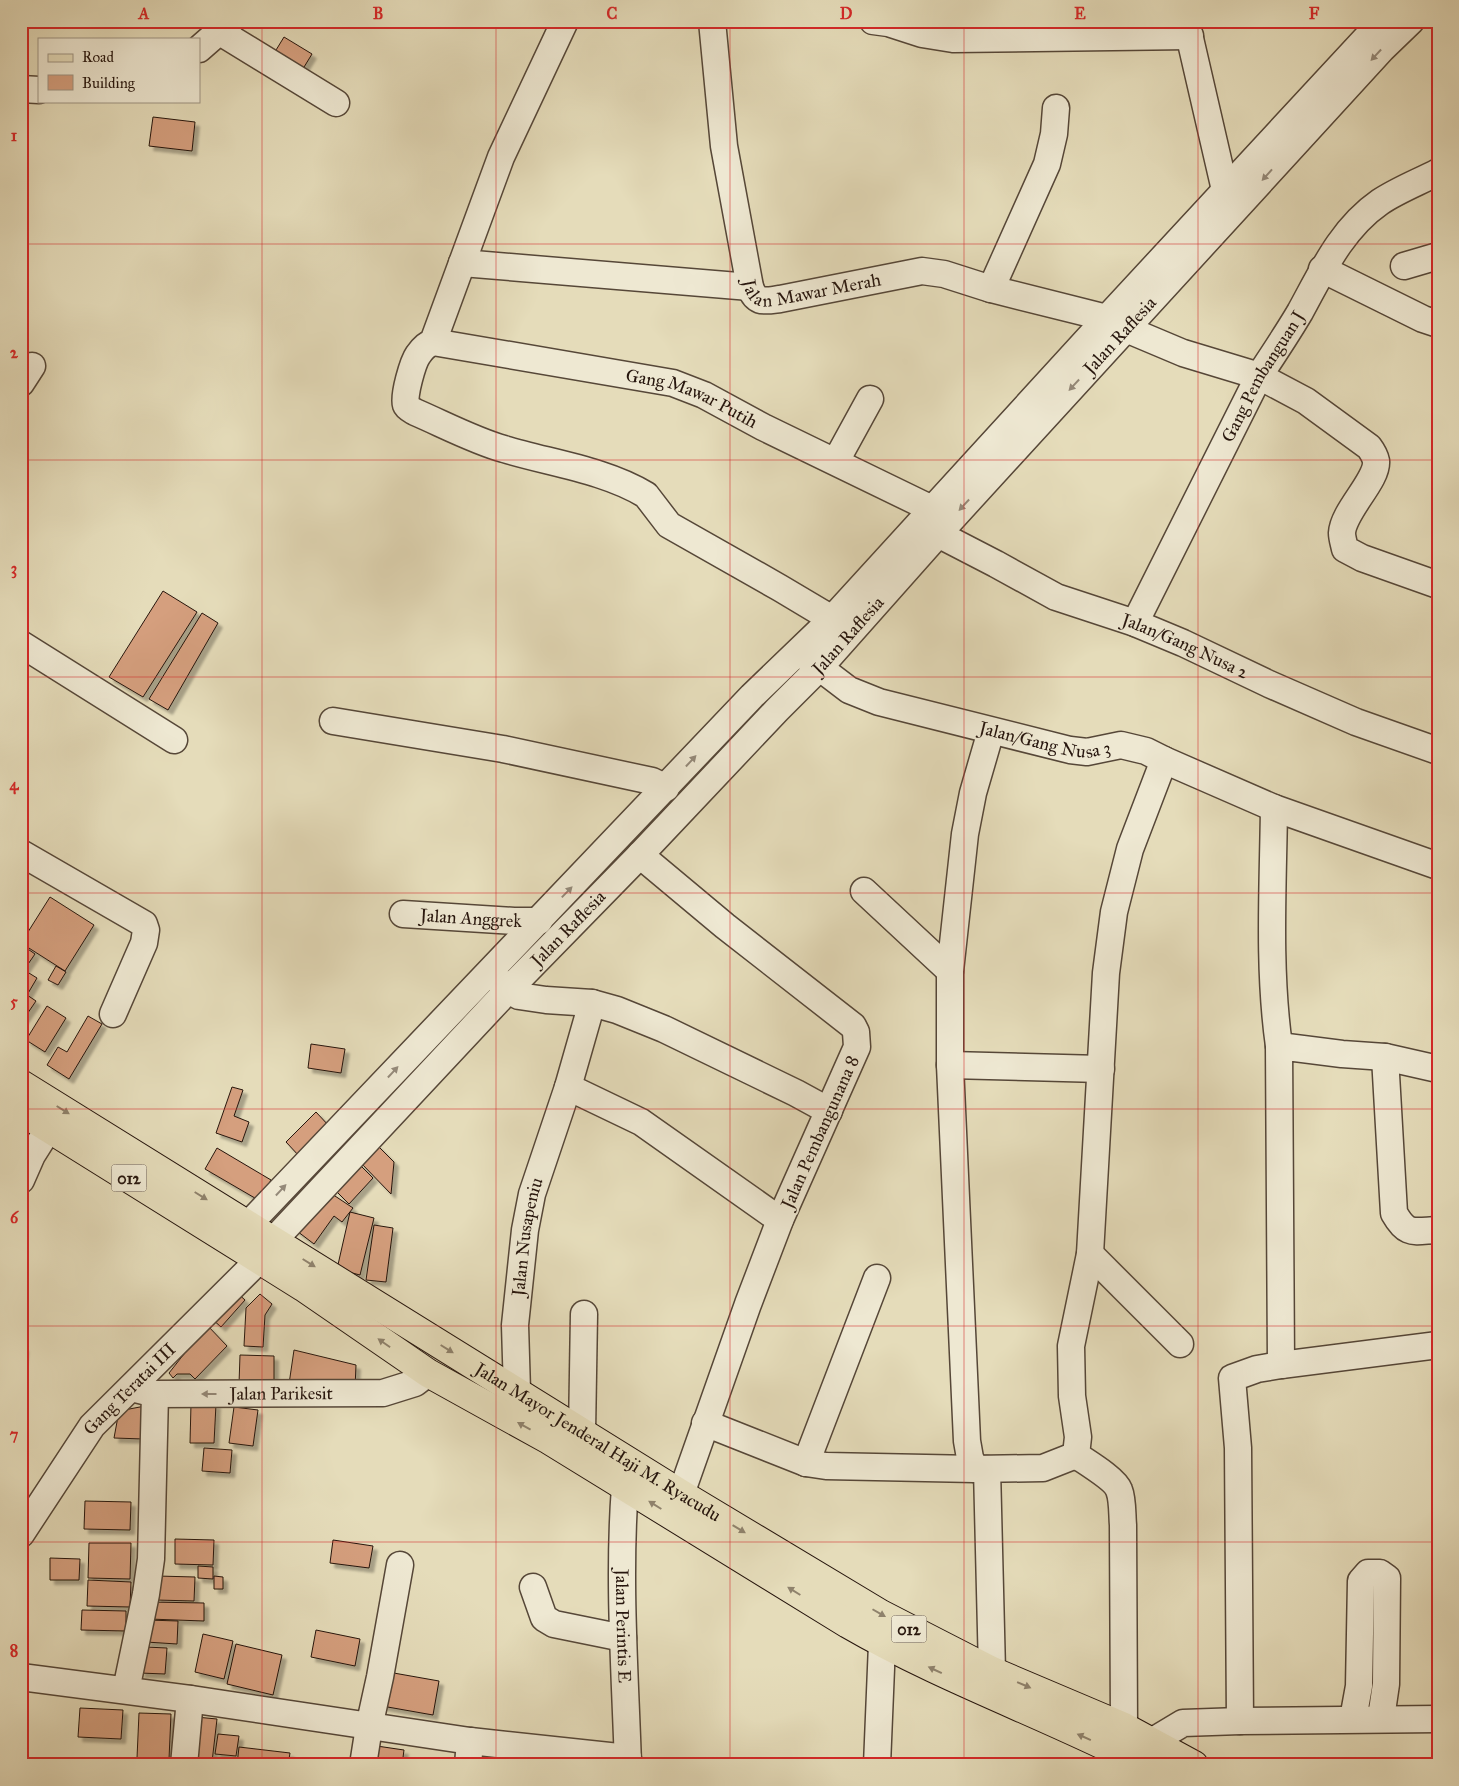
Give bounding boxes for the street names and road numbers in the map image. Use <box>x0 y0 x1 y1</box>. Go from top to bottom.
street label: Jalan Mawar Merah <box>745 262 893 288</box>
street label: Jalan Raflesia <box>1077 292 1161 381</box>
street label: Gang Pembanguan J <box>1217 306 1310 446</box>
street label: Gang Mawar Putih <box>624 364 761 433</box>
street label: Jalan Raflesia <box>806 591 889 682</box>
street label: Jalan/Gang Nusa 2 <box>1117 608 1252 684</box>
street label: Jalan/Gang Nusa 3 <box>975 716 1113 763</box>
street label: Jalan Raflesia <box>525 886 611 973</box>
street label: Jalan Anggrek <box>417 904 522 932</box>
street label: Jalan Pembangunana 8 <box>776 1052 865 1214</box>
road number: 012 <box>112 1164 146 1192</box>
street label: Jalan Nusapeniu <box>507 1174 548 1299</box>
street label: Gang Teratai III <box>78 1338 180 1439</box>
street label: Jalan Mayor Jenderal Haji M. Ryacudu <box>469 1357 725 1527</box>
street label: Jalan Parikesit <box>228 1382 334 1406</box>
street label: Jalan Perintis E <box>610 1567 636 1683</box>
road number: 012 <box>892 1616 926 1642</box>

